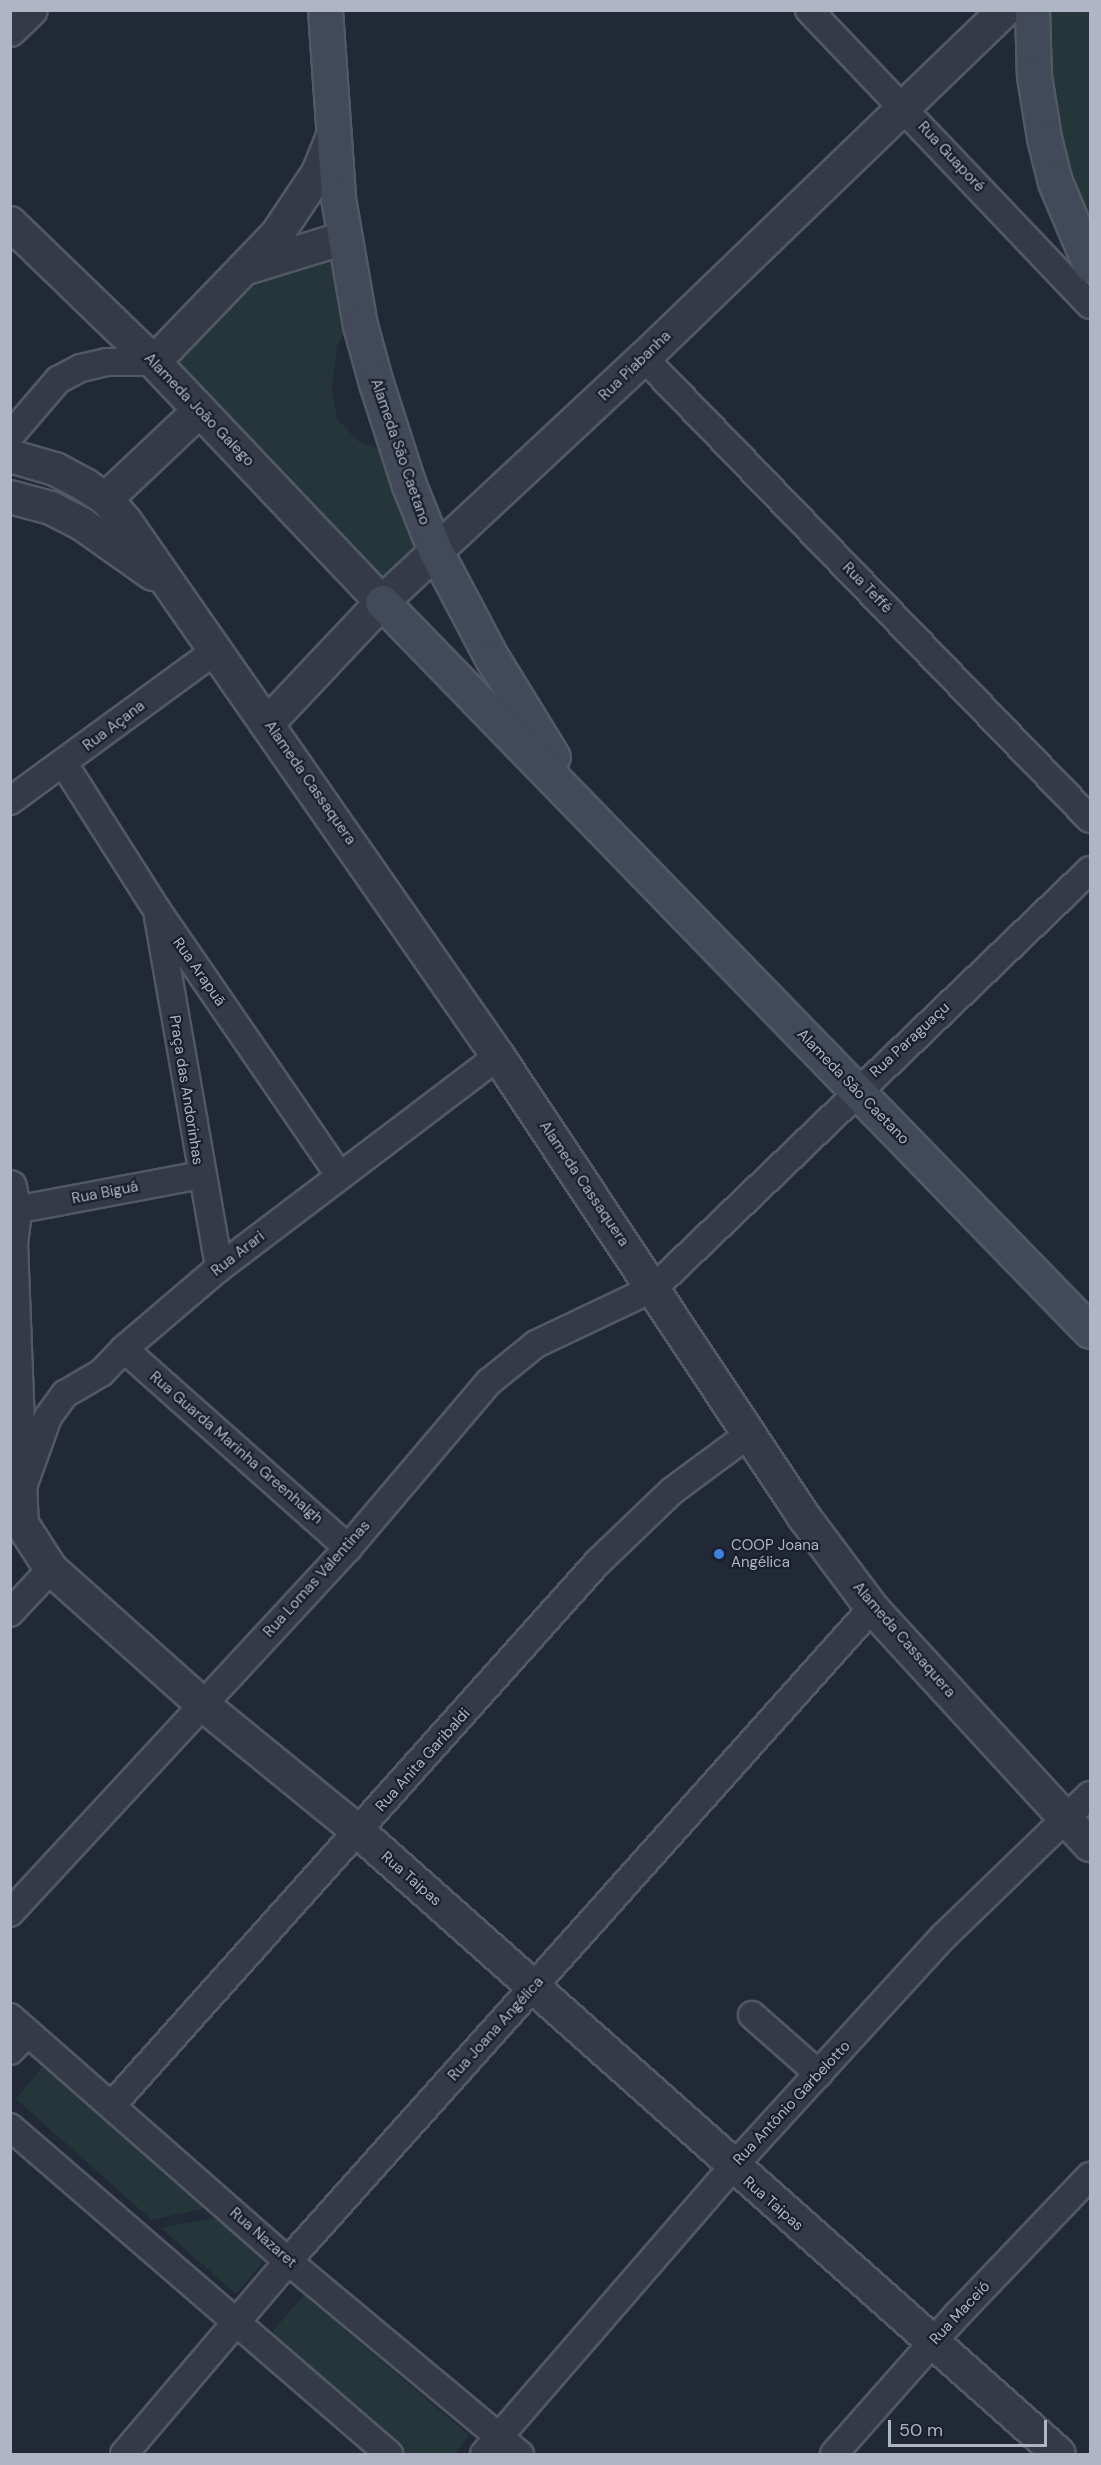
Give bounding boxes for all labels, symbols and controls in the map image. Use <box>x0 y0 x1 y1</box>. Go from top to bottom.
street label: Rua Guaporé <box>914 118 988 196</box>
street label: Rua Piabanha <box>595 327 675 405</box>
street label: Alameda João Galego <box>140 350 258 470</box>
street label: Alameda São Caetano <box>367 377 433 527</box>
street label: Rua Teffé <box>838 559 896 617</box>
street label: Rua Açana <box>80 697 148 755</box>
street label: Alameda Cassaquera <box>260 718 360 848</box>
street label: Rua Arapuã <box>169 934 229 1010</box>
street label: Rua Paraguaçu <box>866 999 954 1081</box>
street label: Praça das Andorinhas <box>165 1014 207 1166</box>
street label: Alameda São Caetano <box>793 1026 913 1148</box>
street label: Alameda Cassaquera <box>535 1118 633 1250</box>
street label: Rua Biguá <box>70 1178 140 1208</box>
street label: Rua Arari <box>208 1228 268 1280</box>
street label: Rua Guarda Marinha Greenhalgh <box>146 1368 326 1528</box>
street label: Rua Lomas Valentinas <box>260 1517 374 1641</box>
place label: COOP Joana Angélica <box>731 1536 819 1571</box>
marker: COOP Joana Angélica <box>712 1547 726 1561</box>
street label: Alameda Cassaquera <box>849 1579 959 1701</box>
street label: Rua Anita Garibaldi <box>372 1705 474 1815</box>
street label: Rua Taipas <box>377 1848 445 1910</box>
street label: Rua Joana Angélica <box>445 1973 547 2085</box>
street label: Rua Antônio Garbelotto <box>730 2037 854 2169</box>
street label: Rua Taipas <box>739 2173 807 2235</box>
street label: Rua Nazaret <box>226 2204 300 2272</box>
street label: Rua Maceió <box>926 2278 994 2348</box>
scale bar <box>891 2408 1050 2446</box>
text: 50 m <box>899 2418 943 2442</box>

